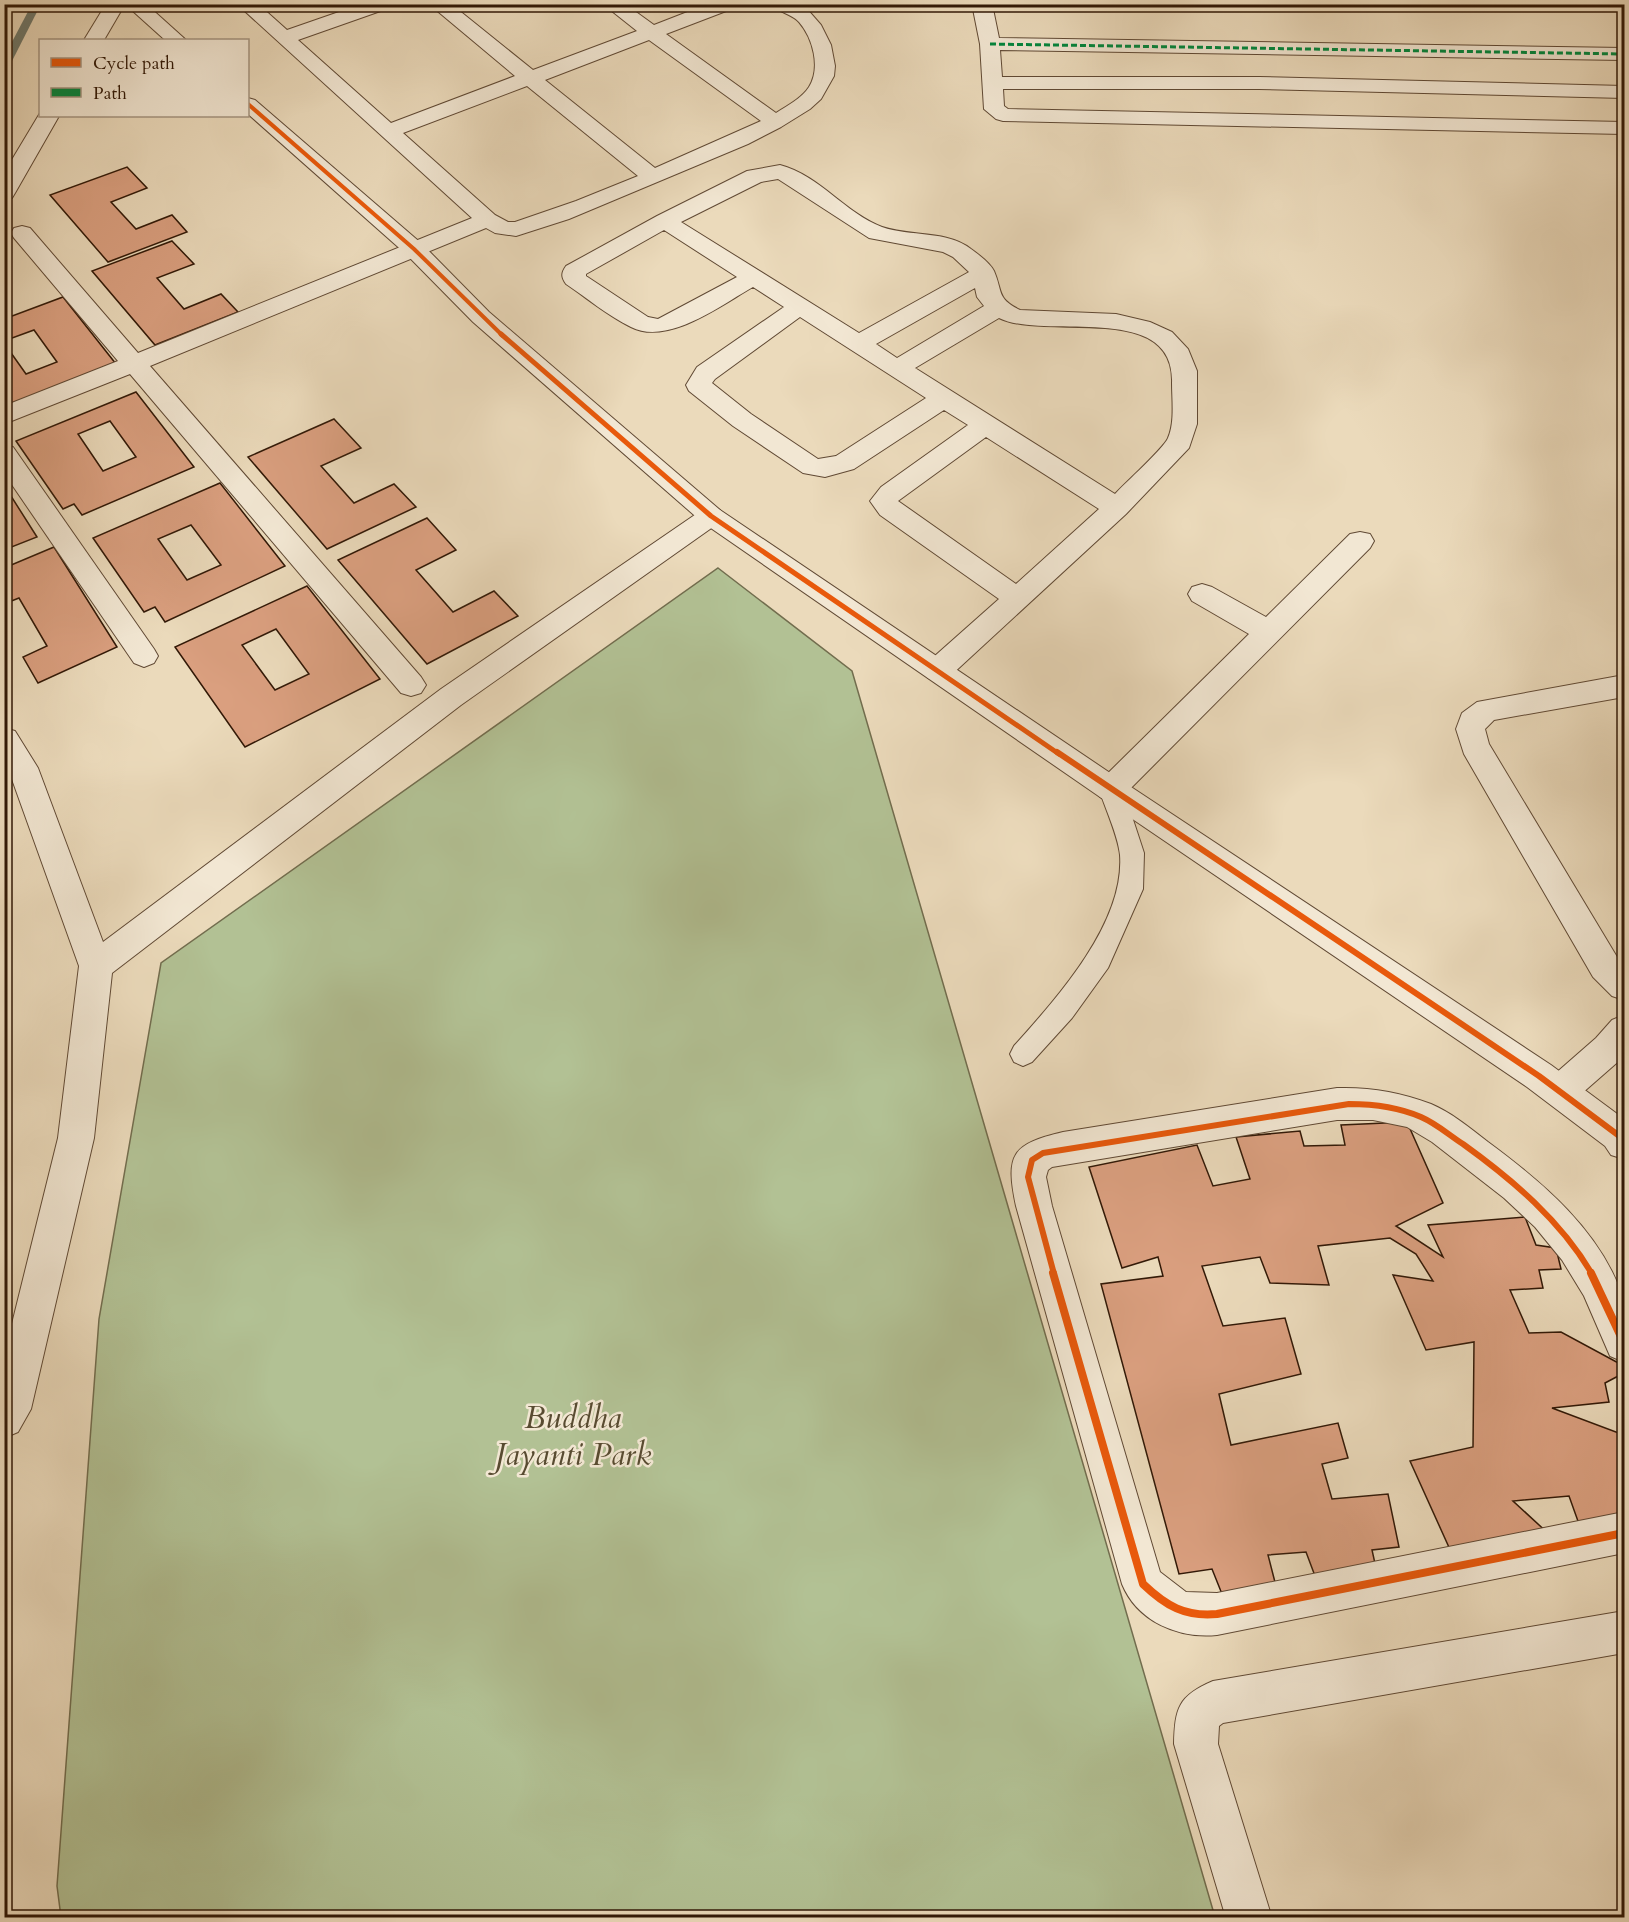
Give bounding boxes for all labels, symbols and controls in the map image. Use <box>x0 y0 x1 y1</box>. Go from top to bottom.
legend <box>39 39 249 117</box>
text: Cycle path <box>93 51 175 76</box>
text: Path <box>93 81 127 106</box>
park label: Buddha Jayanti Park <box>488 1396 652 1477</box>

